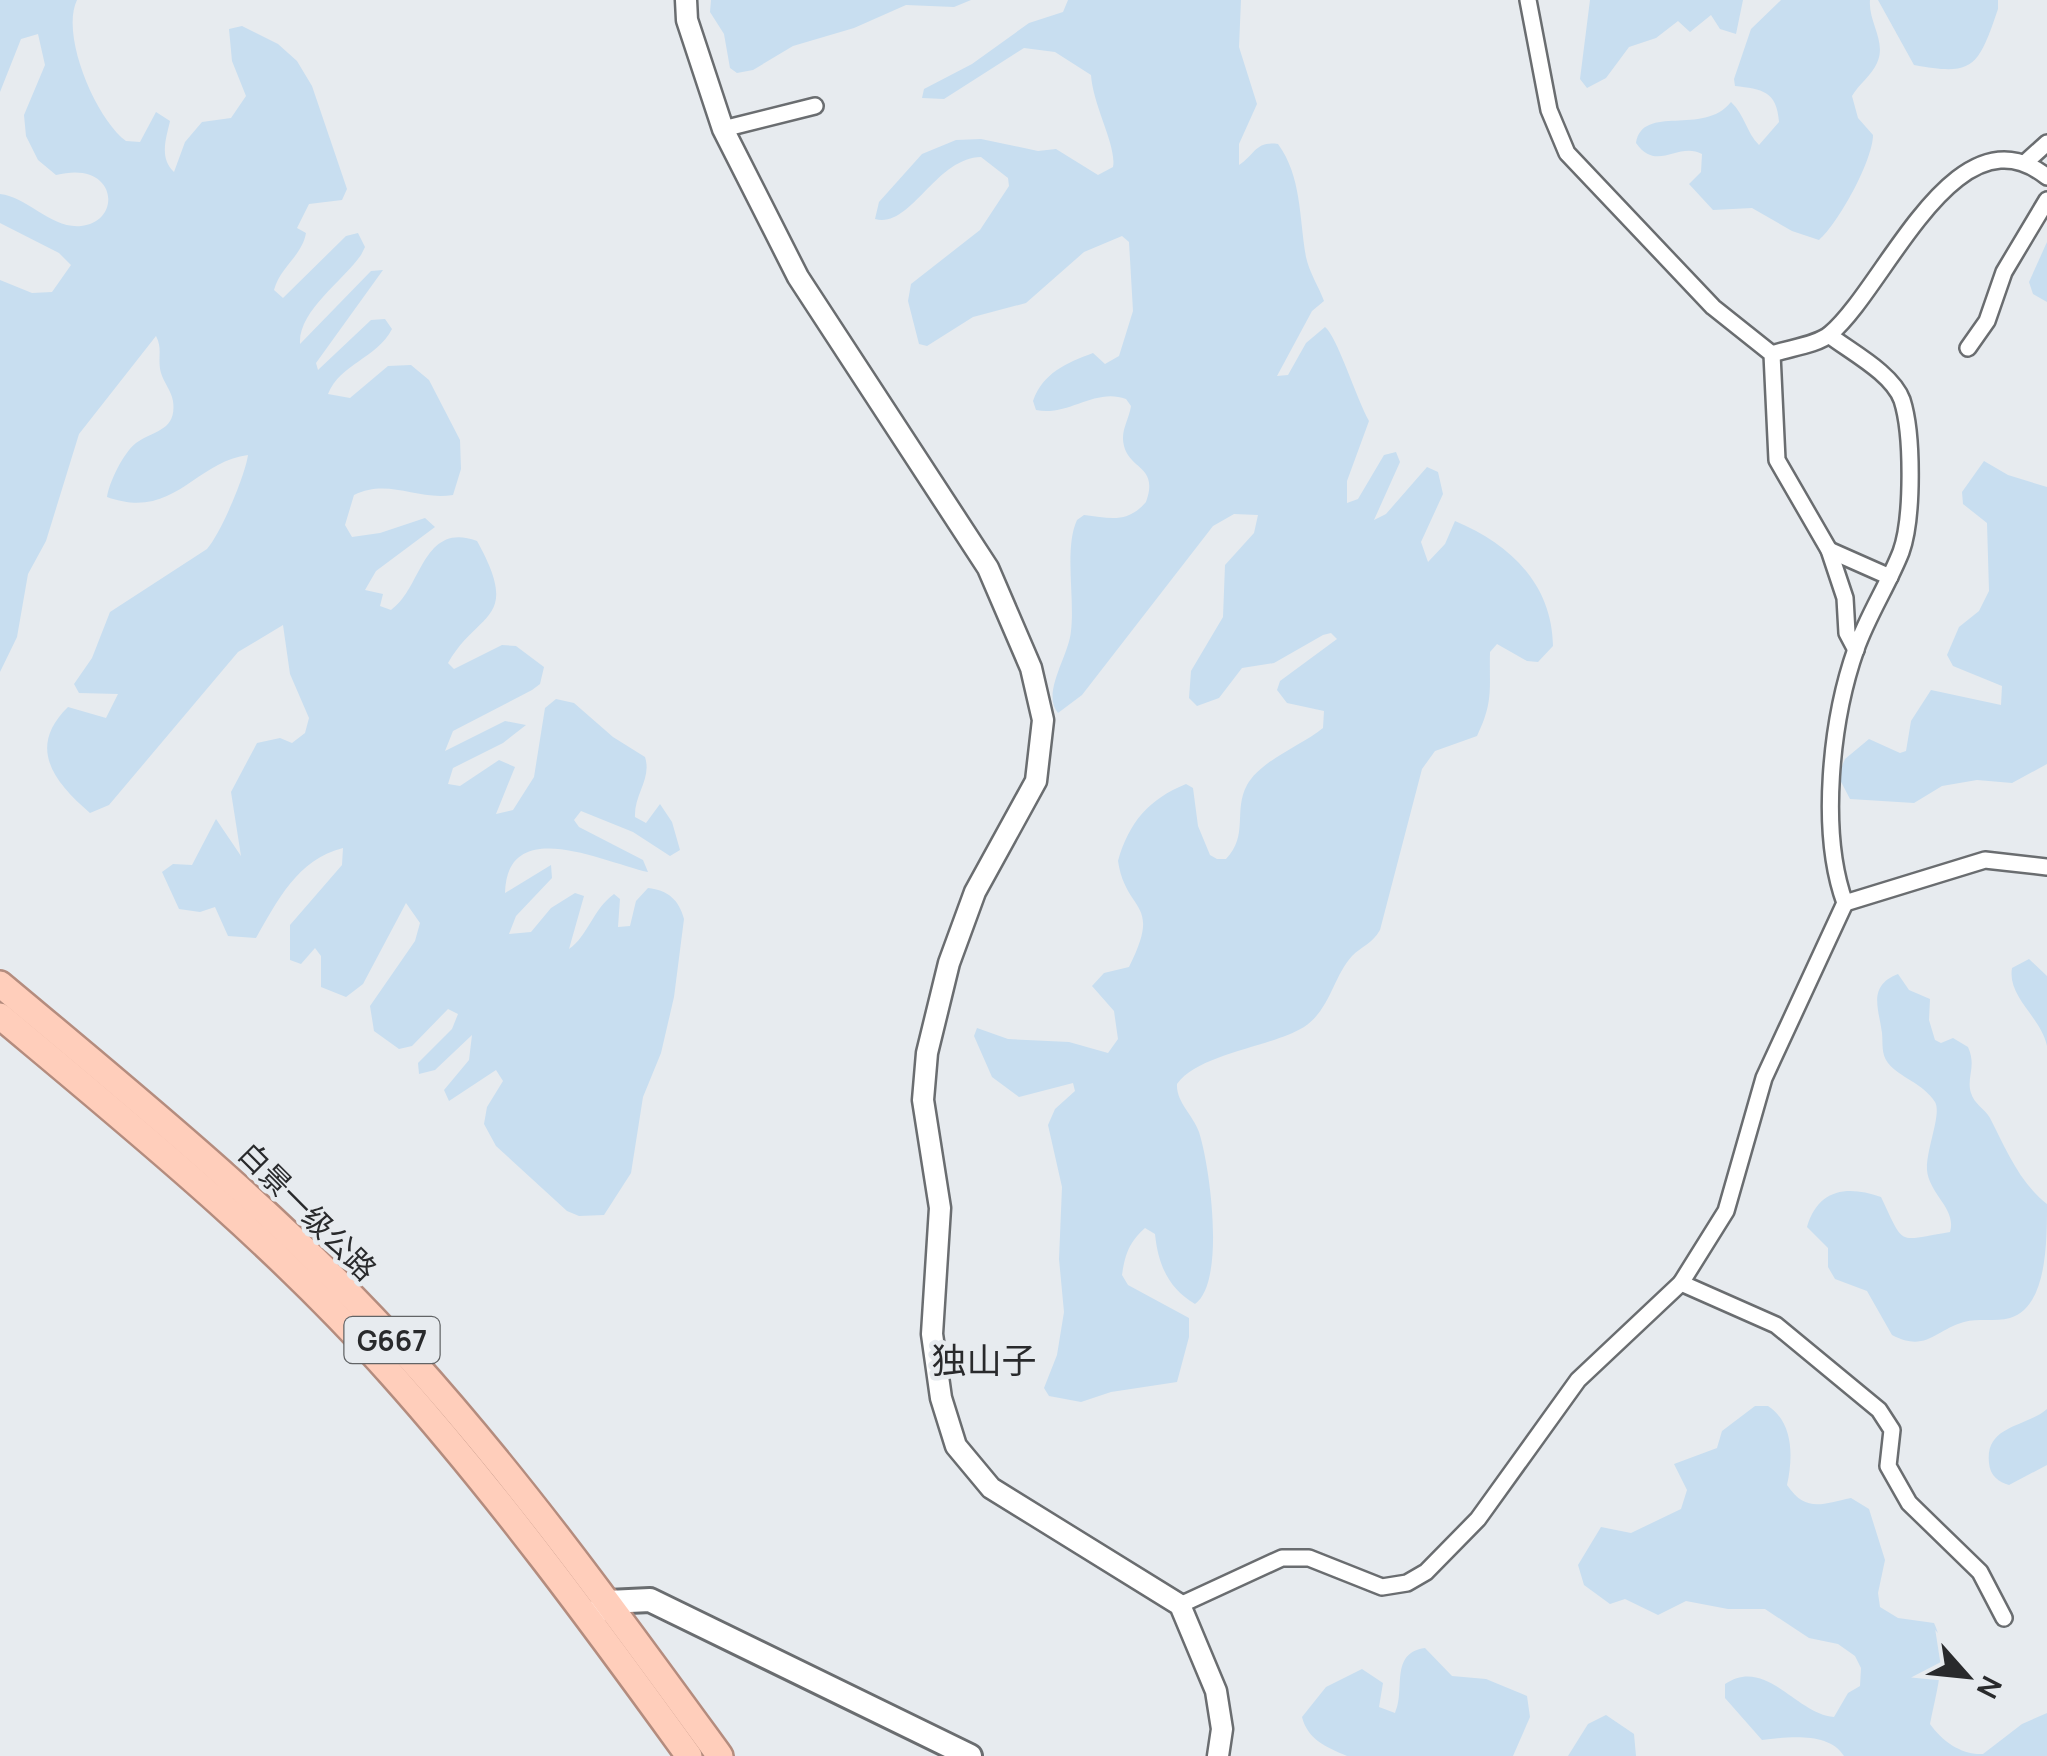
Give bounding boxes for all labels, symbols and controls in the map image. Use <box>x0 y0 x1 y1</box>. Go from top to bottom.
street label: 白景一级公路 <box>230 1133 386 1289</box>
road number: G667 <box>344 1317 440 1363</box>
district label: 独山子 <box>931 1336 1037 1384</box>
north arrow <box>1917 1626 2017 1726</box>
text: N <box>1969 1670 2012 1705</box>

